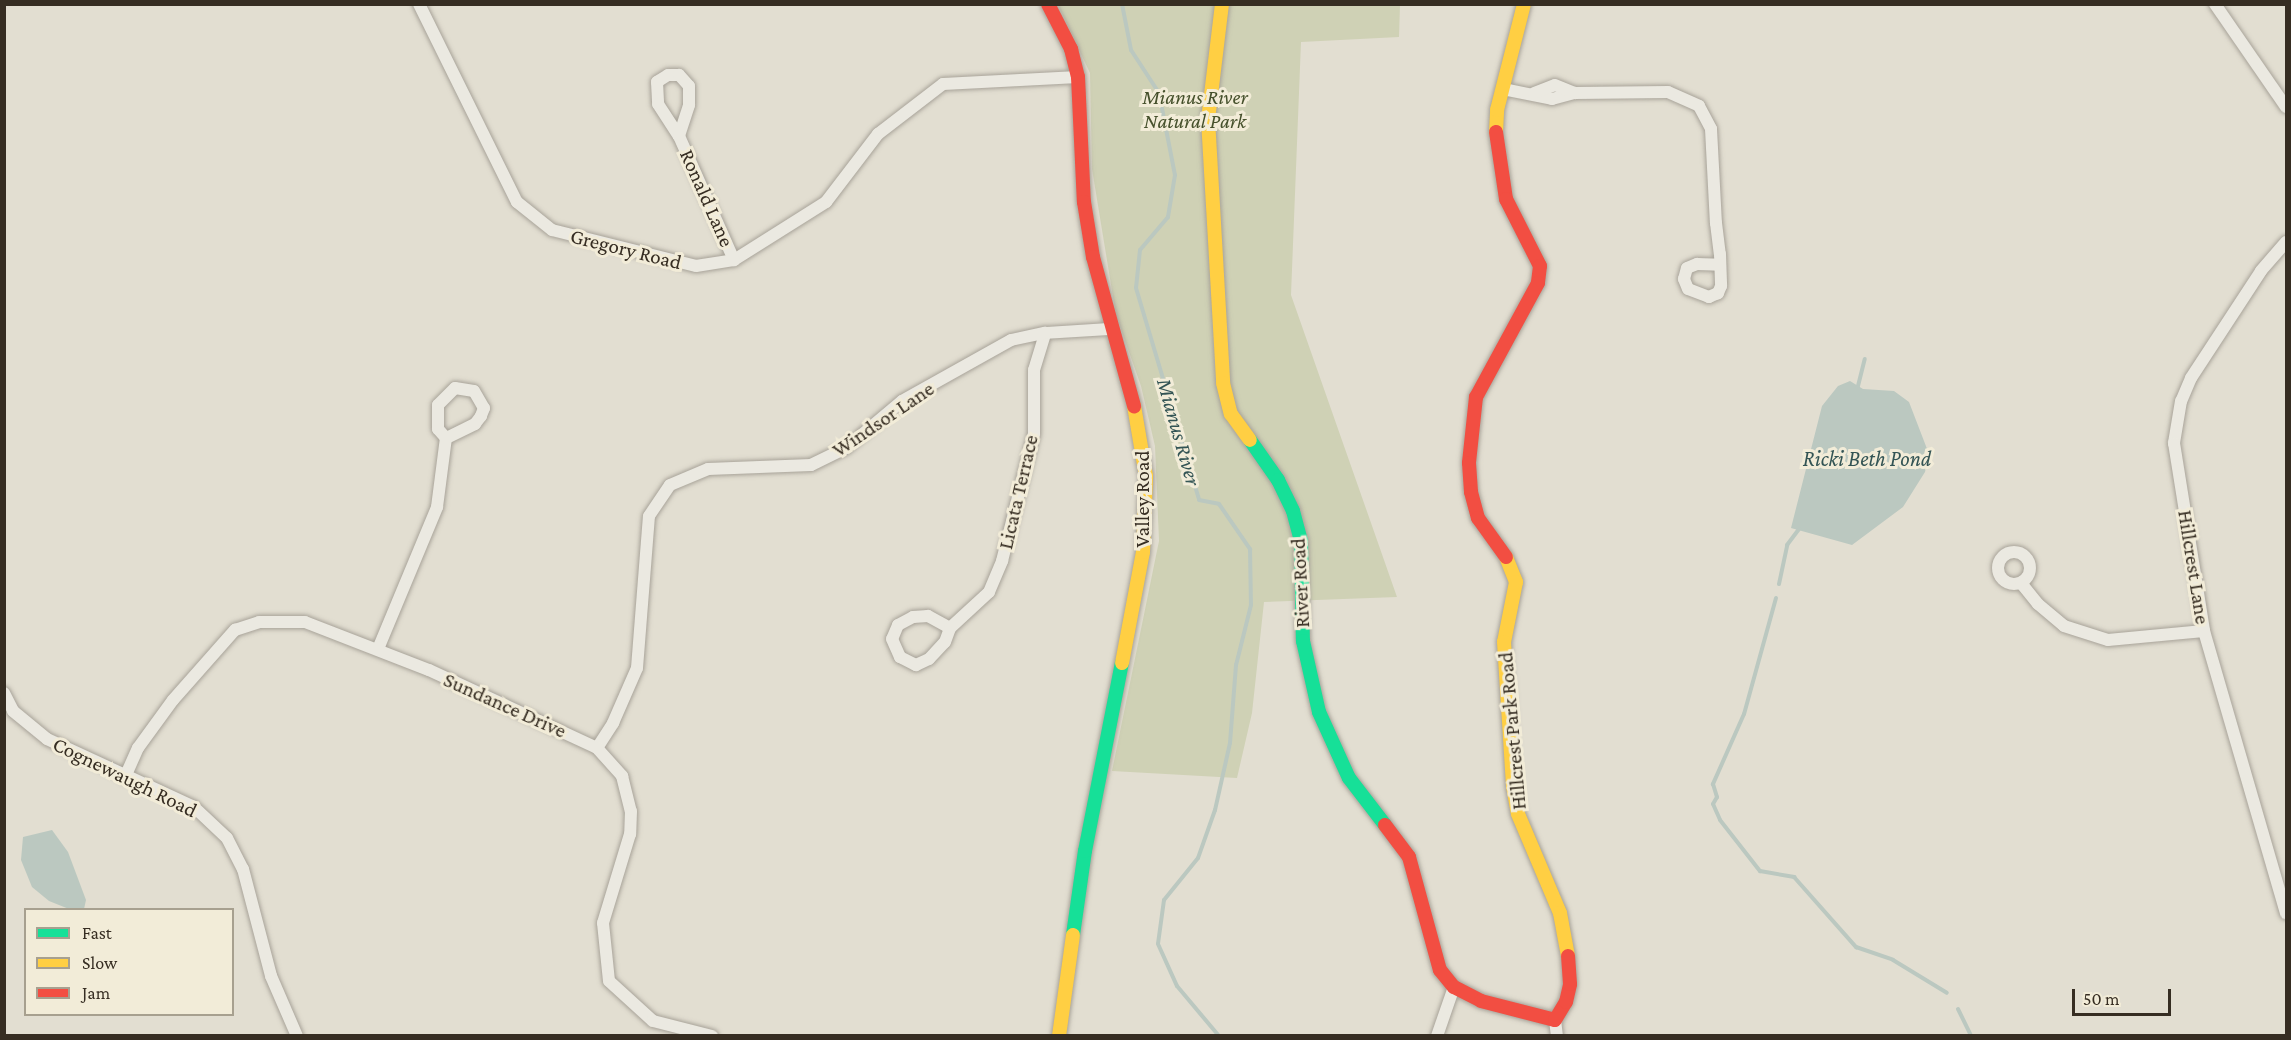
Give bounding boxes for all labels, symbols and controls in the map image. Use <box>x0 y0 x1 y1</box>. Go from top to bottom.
park label: Mianus River Natural Park <box>1142 84 1248 134</box>
street label: Ronald Lane <box>674 145 740 251</box>
street label: Gregory Road <box>568 223 684 275</box>
water label: Mianus River <box>1151 375 1207 489</box>
street label: Windsor Lane <box>827 376 939 462</box>
street label: Licata Terrace <box>993 432 1043 552</box>
water label: Ricki Beth Pond <box>1803 446 1931 472</box>
street label: Valley Road <box>1129 450 1155 548</box>
street label: Hillcrest Lane <box>2173 508 2215 626</box>
street label: River Road <box>1285 537 1315 629</box>
street label: Hillcrest Park Road <box>1493 651 1531 811</box>
street label: Sundance Drive <box>440 667 570 743</box>
street label: Cognewaugh Road <box>49 731 201 823</box>
legend <box>24 908 234 1016</box>
text: Fast <box>82 923 112 943</box>
text: Slow <box>82 953 117 973</box>
scale bar <box>2075 977 2174 1015</box>
text: Jam <box>82 983 110 1003</box>
text: 50 m <box>2083 989 2120 1009</box>

